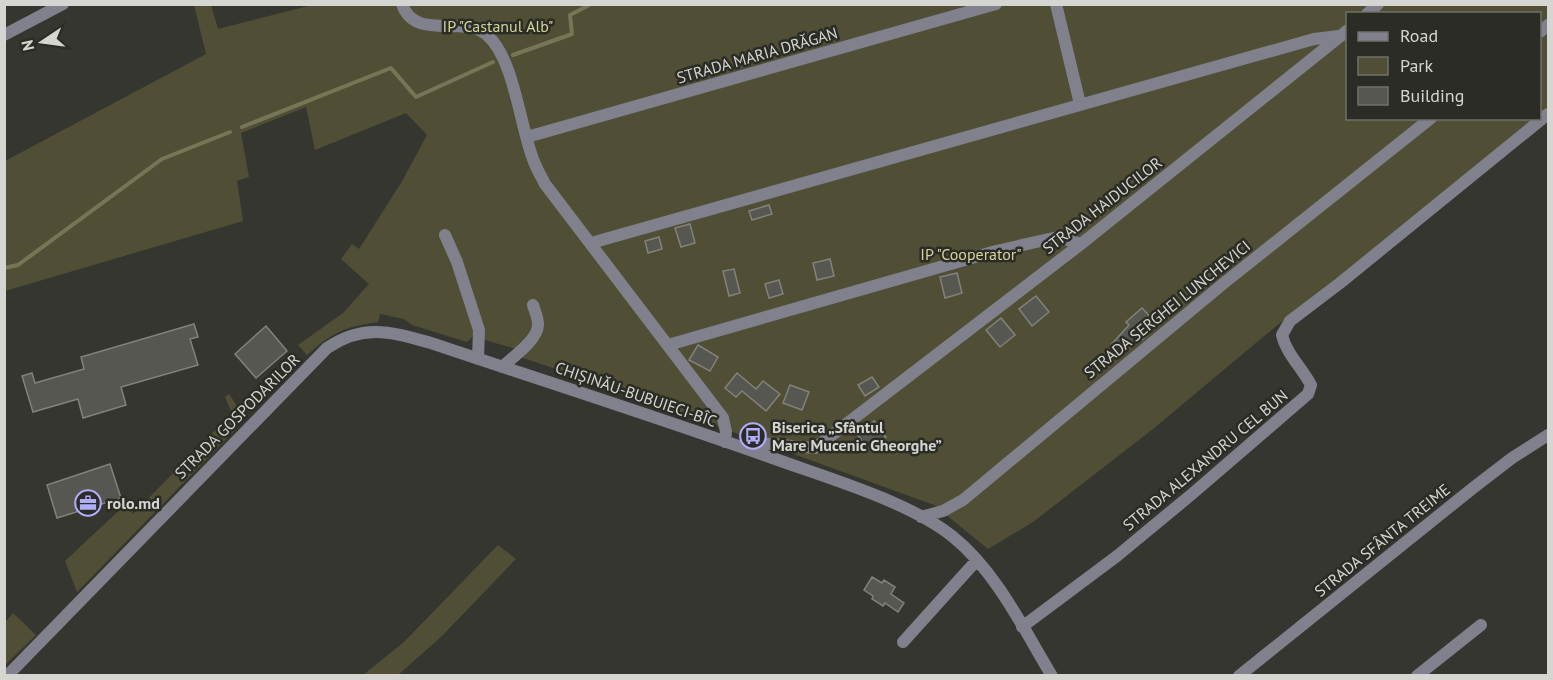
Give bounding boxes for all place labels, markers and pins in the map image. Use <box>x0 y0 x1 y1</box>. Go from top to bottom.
place label: Biserica „Sfântul Mare Mucenic Gheorghe” <box>772 417 942 455</box>
bus stop icon: Biserica „Sfântul Mare Mucenic Gheorghe” <box>738 421 768 451</box>
office icon: rolo.md <box>73 488 103 518</box>
place label: rolo.md <box>107 493 160 513</box>

